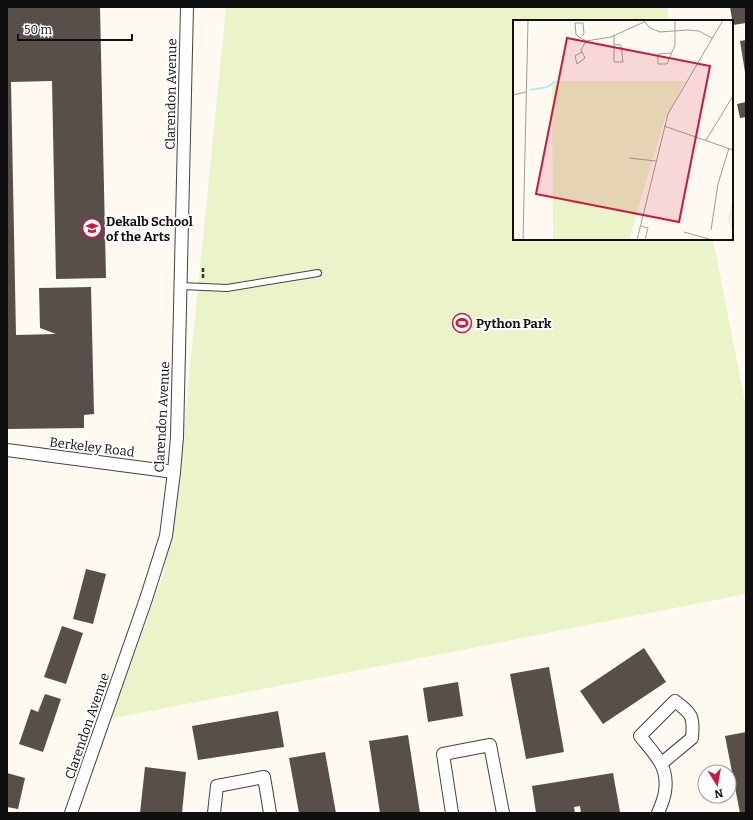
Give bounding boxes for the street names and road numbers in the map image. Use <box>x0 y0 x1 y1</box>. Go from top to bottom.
street label: Clarendon Avenue <box>163 38 179 150</box>
street label: Clarendon Avenue <box>152 361 172 473</box>
street label: Berkeley Road <box>49 434 136 460</box>
street label: Clarendon Avenue <box>62 671 112 781</box>

